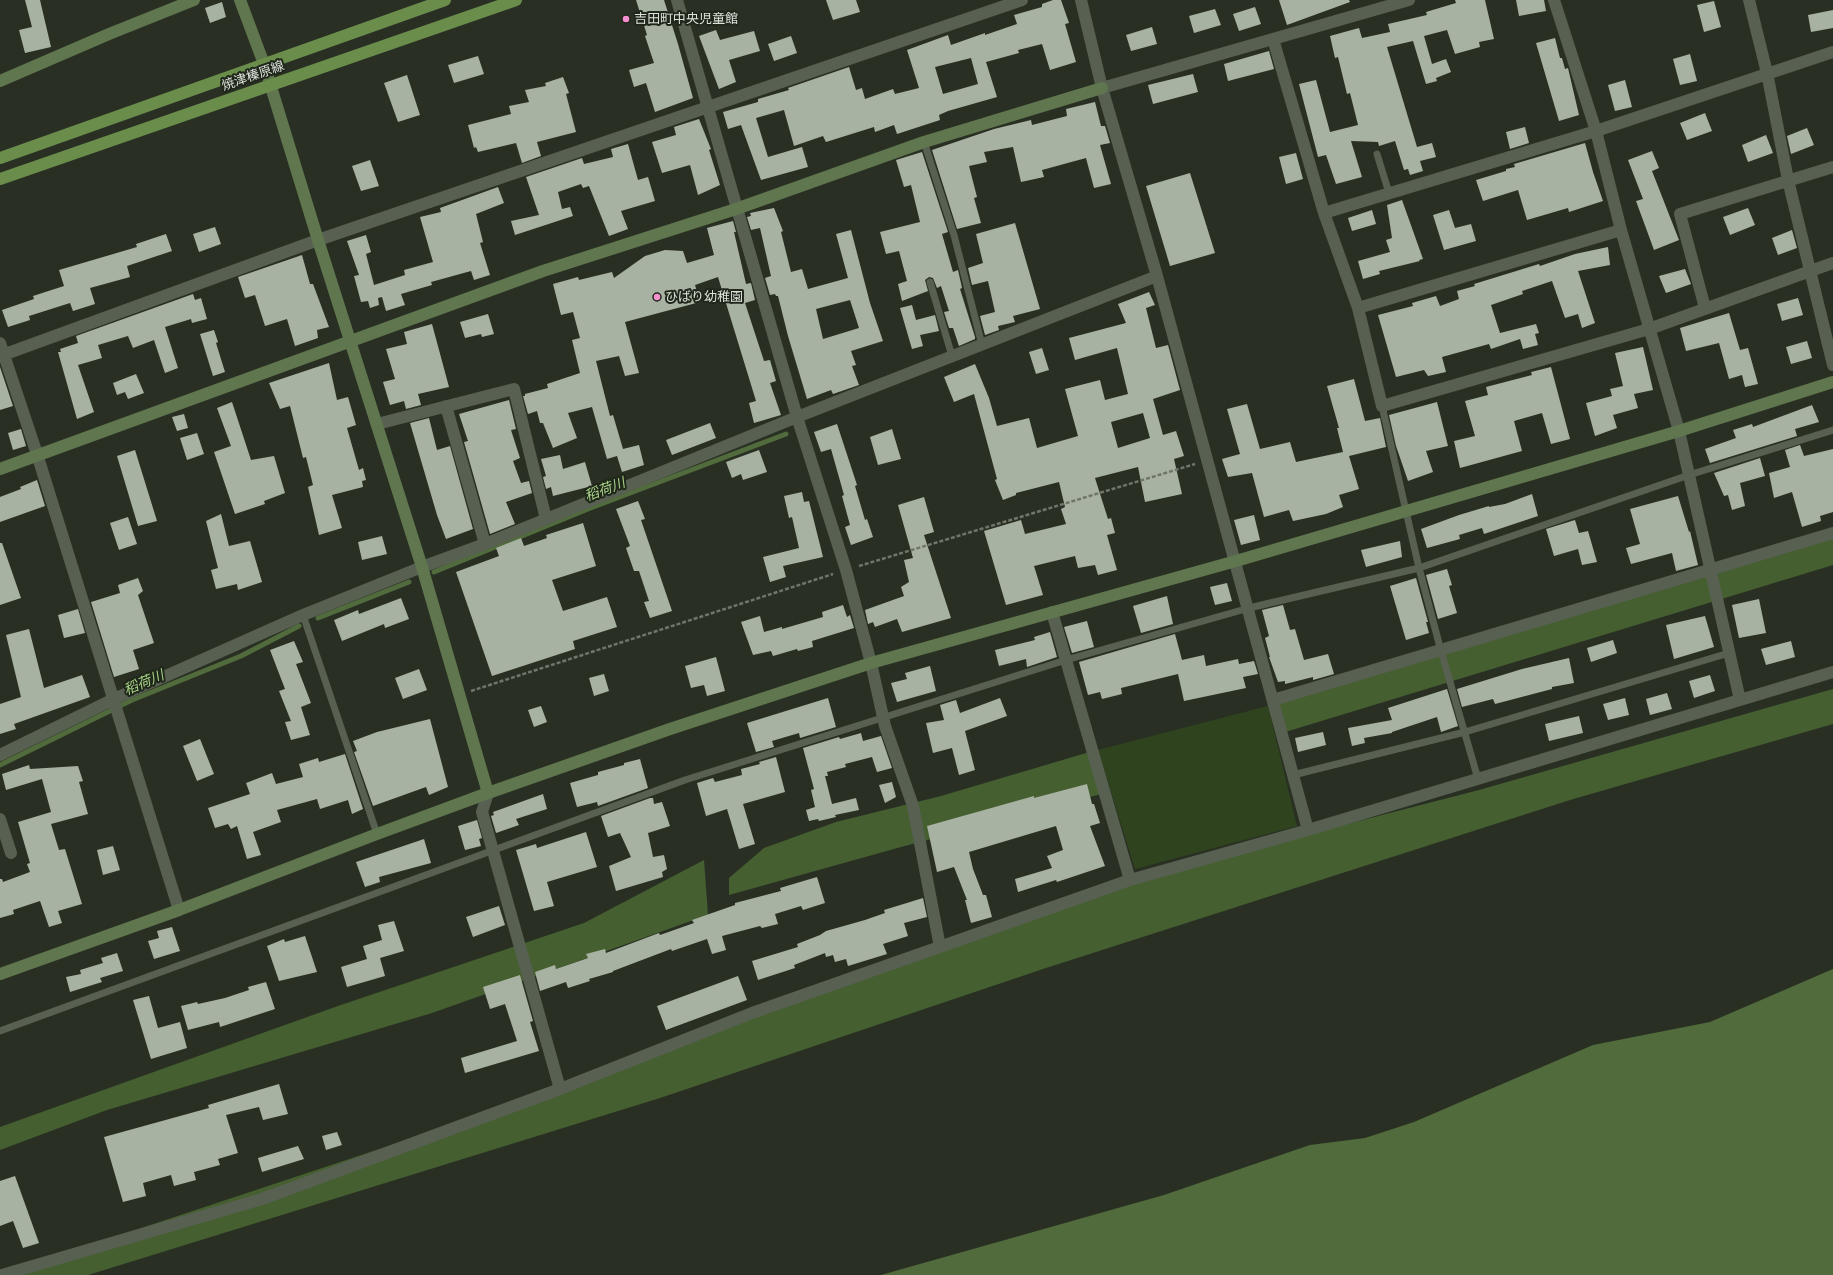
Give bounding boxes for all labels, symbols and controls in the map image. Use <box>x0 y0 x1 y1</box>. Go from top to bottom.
place label: 吉田町中央児童館 <box>634 11 738 27</box>
marker: 吉田町中央児童館 <box>621 14 631 24</box>
street label: 焼津榛原線 <box>220 58 286 94</box>
place label: ひばり幼稚園 <box>665 289 743 305</box>
marker: ひばり幼稚園 <box>652 292 662 302</box>
water label: 稻荷川 <box>582 475 628 505</box>
water label: 稻荷川 <box>121 667 167 699</box>

